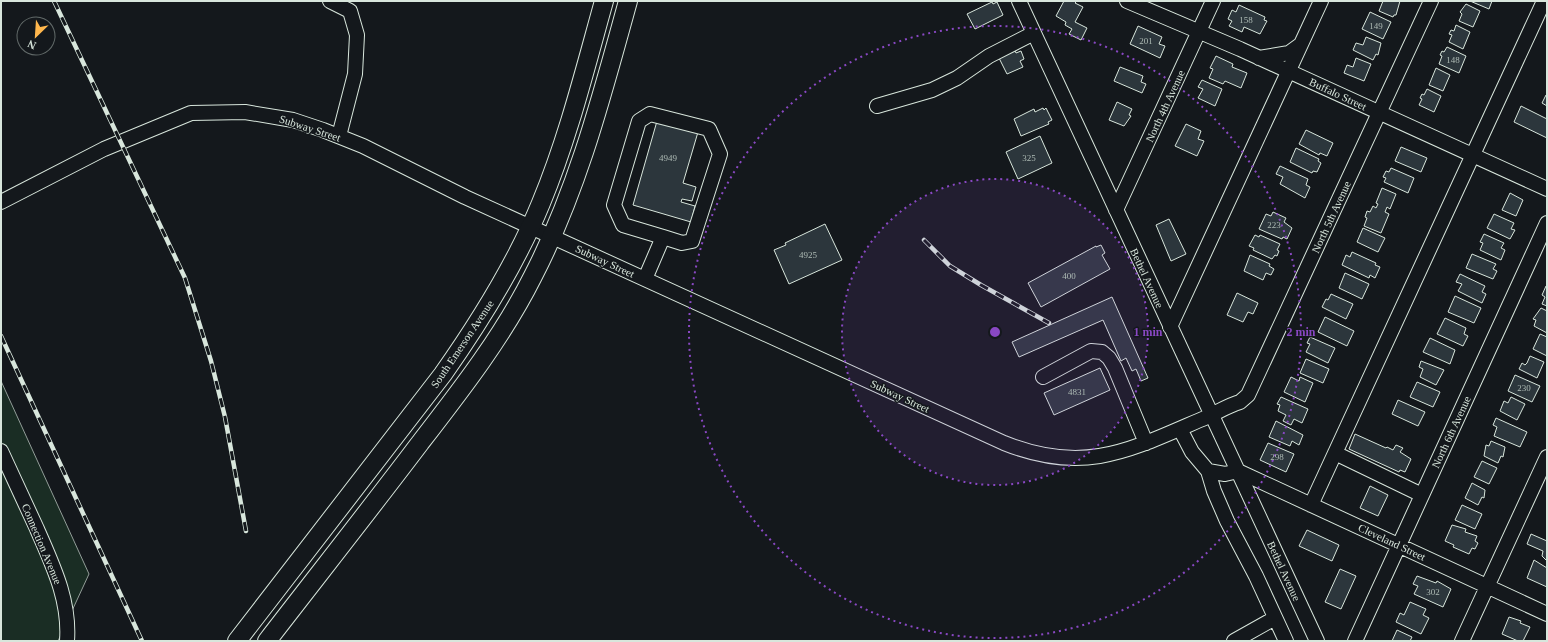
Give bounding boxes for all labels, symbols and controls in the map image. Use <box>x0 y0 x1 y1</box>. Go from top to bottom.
house number: 158 <box>1239 15 1253 25</box>
north arrow <box>16 16 56 56</box>
house number: 149 <box>1369 21 1383 31</box>
house number: 201 <box>1139 36 1153 46</box>
text: N <box>26 38 38 52</box>
house number: 148 <box>1446 55 1460 65</box>
street label: North 4th Avenue <box>1143 68 1187 144</box>
street label: Buffalo Street <box>1307 76 1369 112</box>
street label: Subway Street <box>278 112 342 144</box>
house number: 4949 <box>659 153 678 163</box>
house number: 325 <box>1022 153 1036 163</box>
street label: North 5th Avenue <box>1309 179 1353 255</box>
house number: 223 <box>1267 220 1281 230</box>
street label: Subway Street <box>574 242 636 280</box>
street label: Bethel Avenue <box>1128 246 1166 310</box>
house number: 4925 <box>799 250 818 260</box>
house number: 400 <box>1062 271 1076 281</box>
street label: South Emerson Avenue <box>428 298 496 390</box>
centre of rings <box>988 325 1002 339</box>
text: 1 min <box>1133 325 1163 339</box>
text: 2 min <box>1286 325 1316 339</box>
street label: Subway Street <box>869 377 931 415</box>
house number: 230 <box>1517 383 1531 393</box>
house number: 4831 <box>1068 387 1086 397</box>
street label: North 6th Avenue <box>1429 394 1473 470</box>
house number: 298 <box>1270 452 1284 462</box>
street label: Connection Avenue <box>20 502 64 586</box>
street label: Cleveland Street <box>1356 521 1428 563</box>
street label: Bethel Avenue <box>1265 539 1303 603</box>
house number: 302 <box>1426 587 1440 597</box>

